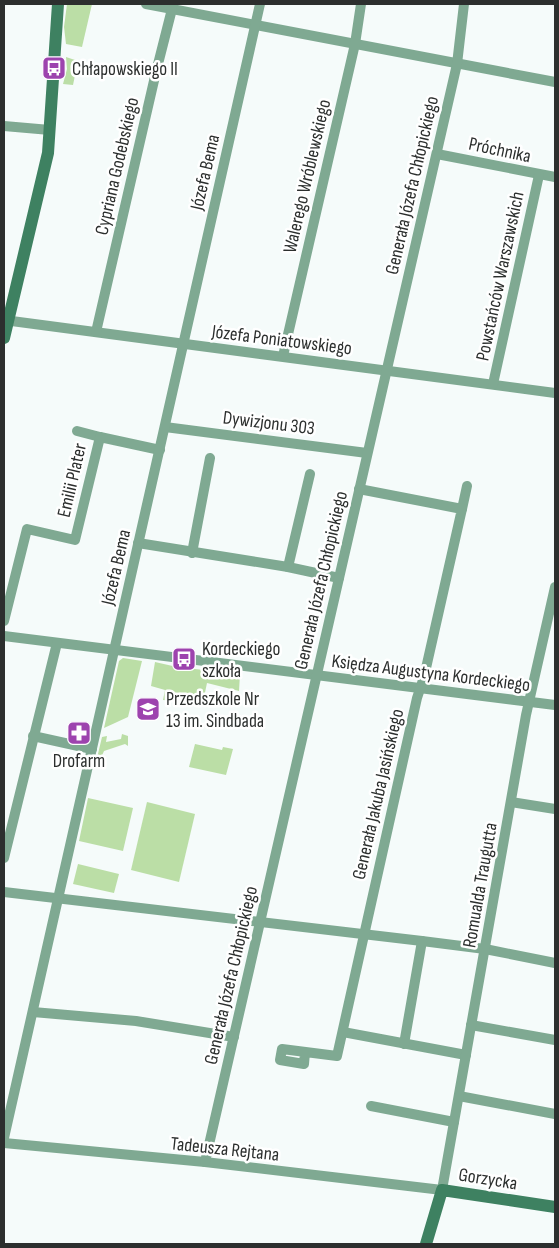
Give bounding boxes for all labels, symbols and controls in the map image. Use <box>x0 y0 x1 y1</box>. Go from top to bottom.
bus stop icon: Chłapowskiego II <box>41 55 67 81</box>
place label: Chłapowskiego II <box>72 58 178 81</box>
street label: Generała Józefa Chłopickiego <box>381 94 444 277</box>
street label: Cypriana Godebskiego <box>90 95 144 237</box>
street label: Walerego Wróblewskiego <box>279 97 336 255</box>
street label: Józefa Bema <box>185 132 225 213</box>
street label: Próchnika <box>466 133 533 168</box>
street label: Powstańców Warszawskich <box>471 190 530 363</box>
street label: Józefa Poniatowskiego <box>209 320 353 360</box>
street label: Dywizjonu 303 <box>222 406 316 441</box>
street label: Emilii Plater <box>53 441 92 520</box>
street label: Generała Józefa Chłopickiego <box>290 489 353 672</box>
street label: Józefa Bema <box>96 527 136 608</box>
place label: Kordeckiego szkoła <box>202 638 280 683</box>
bus stop icon: Kordeckiego szkoła <box>171 646 197 672</box>
street label: Księdza Augustyna Kordeckiego <box>330 650 531 697</box>
place label: Przedszkole Nr 13 im. Sindbada <box>166 688 264 733</box>
school or university icon: Przedszkole Nr 13 im. Sindbada <box>135 696 161 722</box>
street label: Generała Jakuba Jasińskiego <box>348 707 409 882</box>
pharmacy icon: Drofarm <box>66 720 92 746</box>
place label: Drofarm <box>53 750 105 773</box>
street label: Romualda Traugutta <box>458 821 503 950</box>
street label: Generała Józefa Chłopickiego <box>200 884 263 1067</box>
street label: Tadeusza Rejtana <box>169 1132 280 1167</box>
street label: Gorzycka <box>457 1163 519 1195</box>

